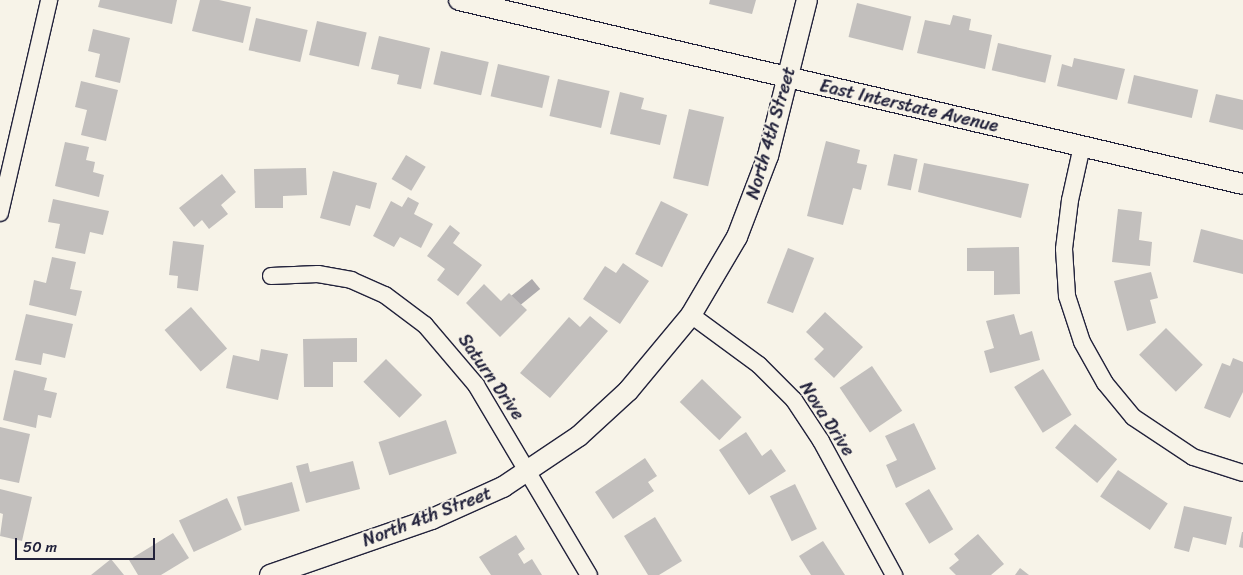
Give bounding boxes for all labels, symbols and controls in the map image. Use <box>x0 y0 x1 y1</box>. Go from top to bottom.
street label: North 4th Street <box>742 64 800 202</box>
street label: East Interstate Avenue <box>817 75 1001 137</box>
street label: Saturn Drive <box>453 330 529 424</box>
street label: Nova Drive <box>795 378 859 460</box>
street label: North 4th Street <box>359 482 495 552</box>
scale bar <box>18 528 158 560</box>
text: 50 m <box>23 534 57 560</box>

